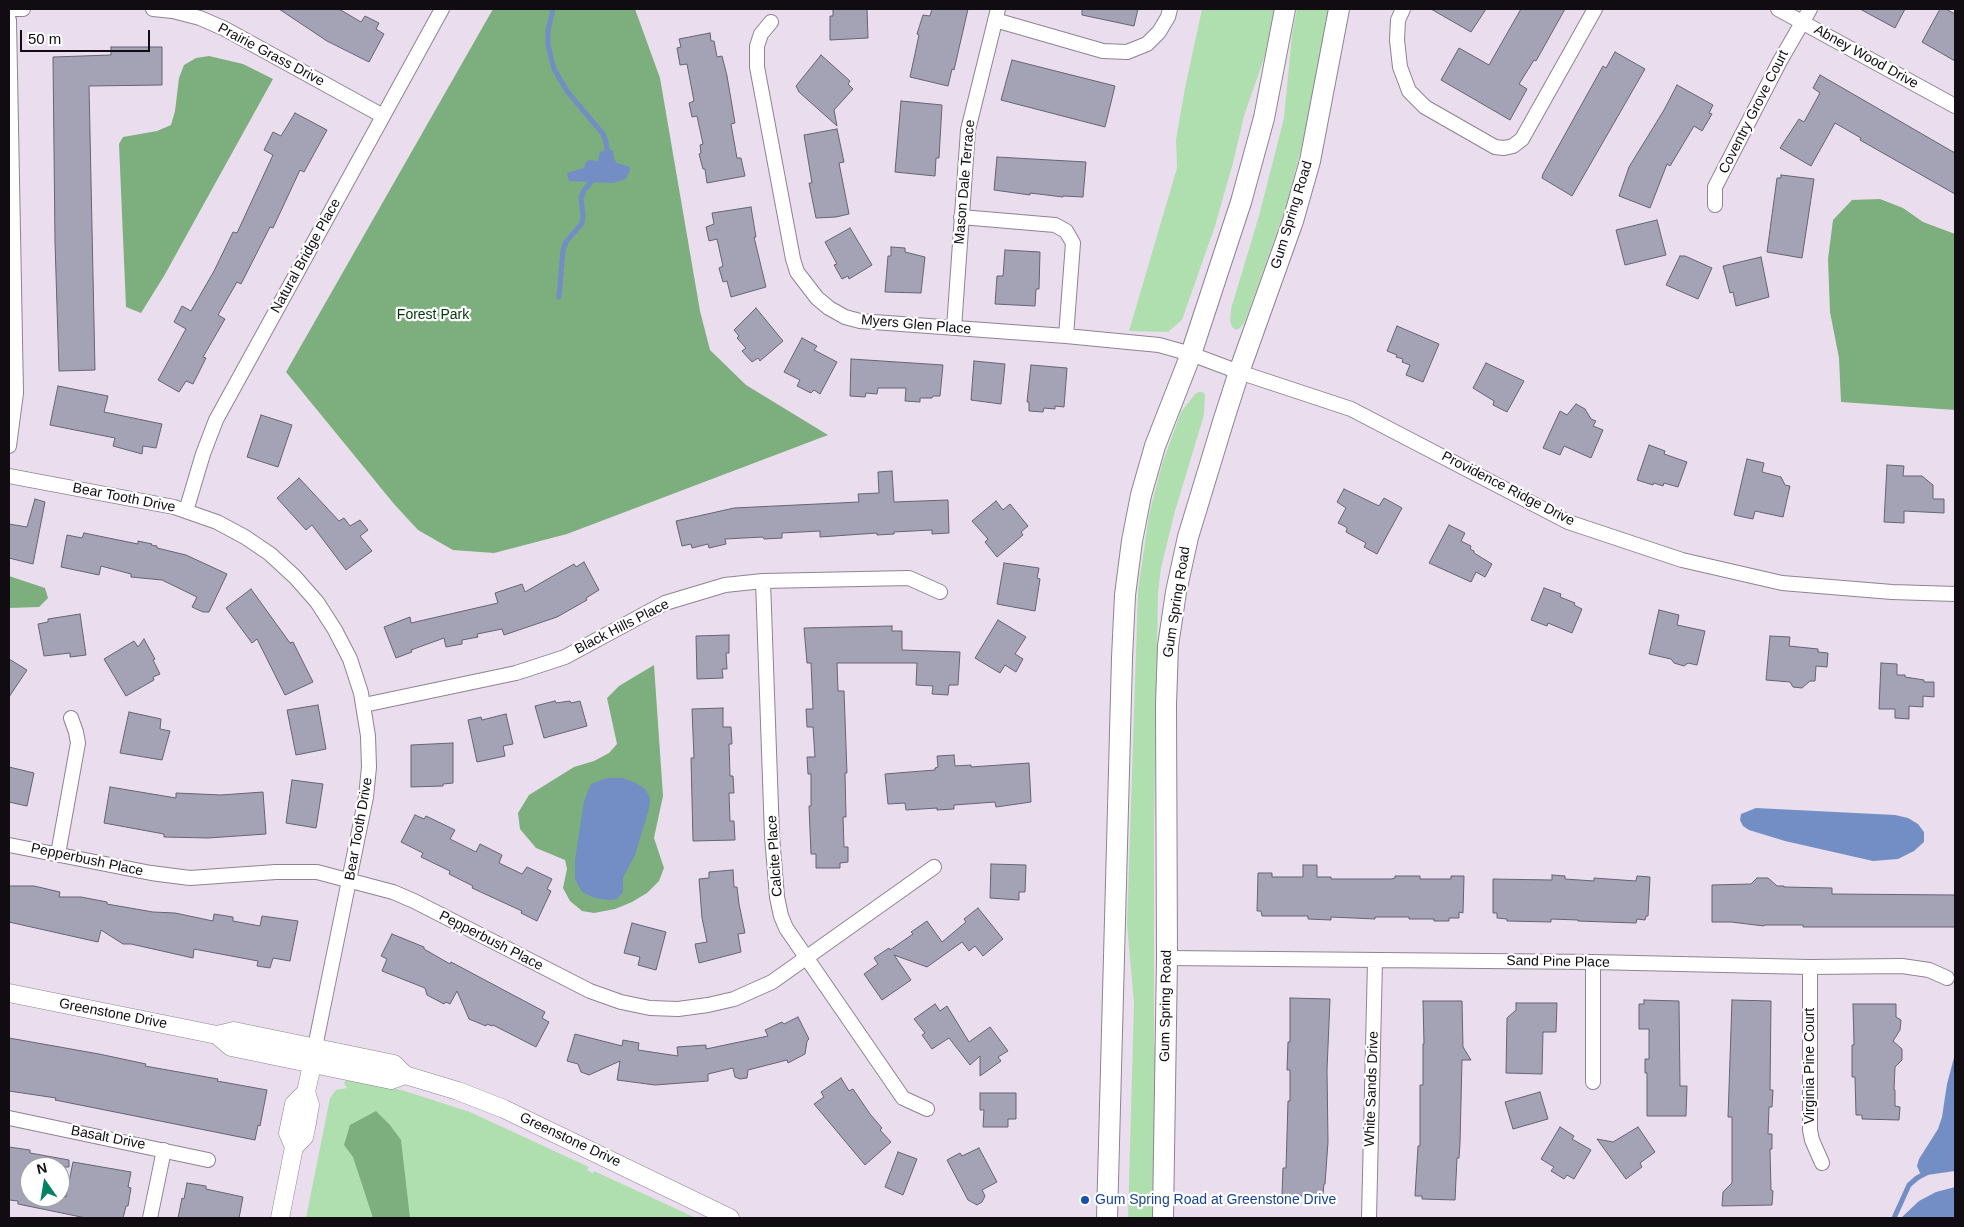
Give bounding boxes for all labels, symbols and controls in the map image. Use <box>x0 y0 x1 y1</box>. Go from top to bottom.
scale bar <box>22 20 152 52</box>
street label: Prairie Grass Drive <box>215 20 327 90</box>
street label: Abney Wood Drive <box>1811 21 1921 93</box>
text: 50 m <box>28 30 61 47</box>
street label: Coventry Grove Court <box>1716 48 1792 176</box>
street label: Mason Dale Terrace <box>951 119 979 245</box>
street label: Gum Spring Road <box>1268 159 1316 271</box>
street label: Natural Bridge Place <box>268 196 344 316</box>
park label: Forest Park <box>397 307 469 323</box>
street label: Myers Glen Place <box>860 312 972 338</box>
street label: Providence Ridge Drive <box>1439 448 1577 530</box>
street label: Bear Tooth Drive <box>71 480 177 516</box>
street label: Gum Spring Road <box>1160 545 1194 659</box>
street label: Black Hills Place <box>572 596 672 658</box>
street label: Bear Tooth Drive <box>342 776 376 882</box>
street label: Calcite Place <box>764 815 786 897</box>
street label: Pepperbush Place <box>29 840 145 880</box>
street label: Pepperbush Place <box>436 908 546 974</box>
street label: Gum Spring Road <box>1157 950 1175 1062</box>
street label: Sand Pine Place <box>1506 953 1610 971</box>
street label: Greenstone Drive <box>58 995 168 1033</box>
street label: Virginia Pine Court <box>1802 1008 1818 1124</box>
street label: White Sands Drive <box>1362 1031 1382 1147</box>
street label: Greenstone Drive <box>517 1109 623 1171</box>
street label: Basalt Drive <box>69 1123 147 1153</box>
north arrow <box>20 1157 70 1207</box>
text: N <box>35 1159 49 1177</box>
place label: Gum Spring Road at Greenstone Drive <box>1095 1192 1336 1208</box>
marker: Gum Spring Road at Greenstone Drive <box>1079 1194 1091 1206</box>

